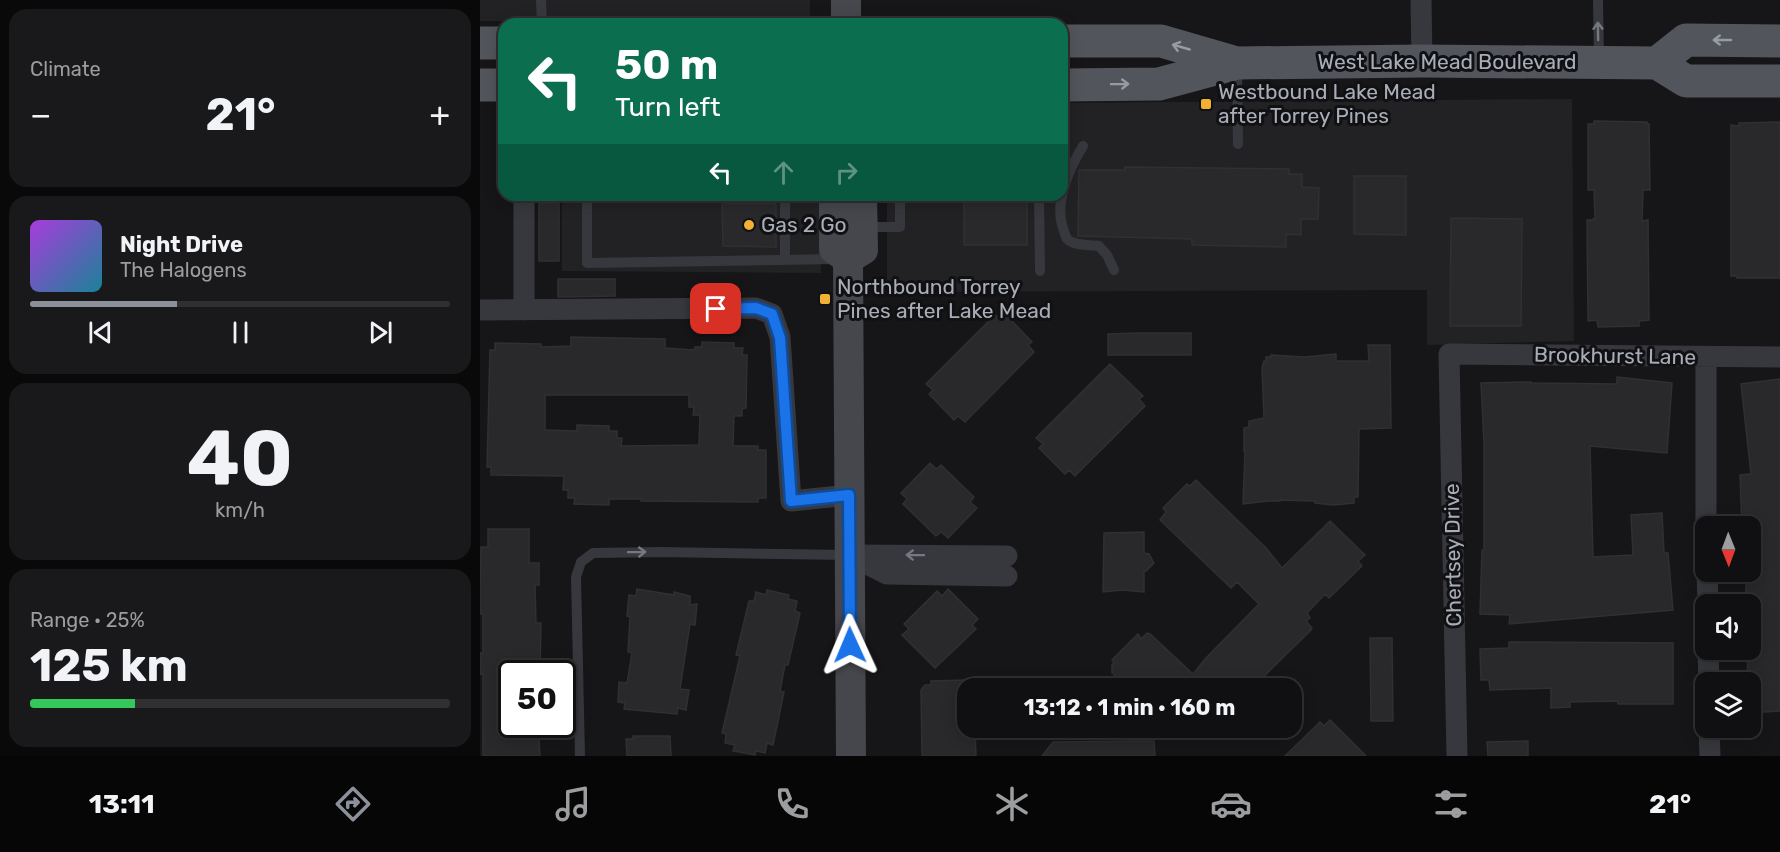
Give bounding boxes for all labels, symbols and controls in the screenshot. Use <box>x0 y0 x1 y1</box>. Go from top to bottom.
one-way arrow <box>1593 22 1604 42</box>
one-way arrow <box>1712 34 1732 46</box>
text: 50 m <box>615 40 718 90</box>
one-way arrow <box>1172 41 1191 52</box>
icon: left <box>516 42 594 120</box>
street label: West Lake Mead Boulevard <box>1318 49 1576 74</box>
text: Climate <box>30 57 101 81</box>
one-way arrow <box>1110 78 1130 90</box>
place label: Westbound Lake Mead after Torrey Pines <box>1218 79 1436 128</box>
text: 21° <box>205 88 276 141</box>
text: Turn left <box>615 91 720 123</box>
text: − <box>30 95 51 134</box>
text: + <box>429 95 450 134</box>
marker: Westbound Lake Mead after Torrey Pines <box>1199 97 1213 111</box>
icon: left <box>704 156 737 189</box>
icon: ahead <box>767 156 800 189</box>
icon: right <box>830 156 863 189</box>
place label: Gas 2 Go <box>761 212 847 237</box>
marker: Gas 2 Go <box>742 218 756 232</box>
text: Night Drive <box>120 231 243 258</box>
text: The Halogens <box>120 258 247 282</box>
place label: Northbound Torrey Pines after Lake Mead <box>837 274 1051 323</box>
pin <box>690 283 741 334</box>
icon: arrive <box>699 292 732 325</box>
marker: Northbound Torrey Pines after Lake Mead <box>818 292 832 306</box>
icon: previous <box>84 316 117 349</box>
icon: pause <box>224 316 257 349</box>
icon: next <box>364 316 397 349</box>
street label: Brookhurst Lane <box>1534 342 1696 369</box>
text: 40 <box>187 412 293 505</box>
street label: Chertsey Drive <box>1439 483 1466 627</box>
text: km/h <box>215 498 265 522</box>
north arrow <box>1695 516 1761 582</box>
map controls <box>1695 516 1761 738</box>
one-way arrow <box>626 546 646 558</box>
one-way arrow <box>906 549 926 561</box>
button: sound <box>1695 594 1761 660</box>
text: Range · 25% <box>30 608 145 632</box>
position arrow <box>818 613 882 677</box>
text: 125 km <box>30 639 188 692</box>
speed limit sign: 50 <box>498 660 576 738</box>
button: layers <box>1695 672 1761 738</box>
text: 13:12 · 1 min · 160 m <box>1024 694 1235 721</box>
icon: directions <box>332 783 374 825</box>
icon: music <box>552 783 594 825</box>
icon: phone <box>771 783 813 825</box>
icon: climate <box>991 783 1033 825</box>
icon: car <box>1210 783 1252 825</box>
icon: filters <box>1430 783 1472 825</box>
text: 13:11 <box>89 788 155 820</box>
text: 21° <box>1649 788 1691 820</box>

